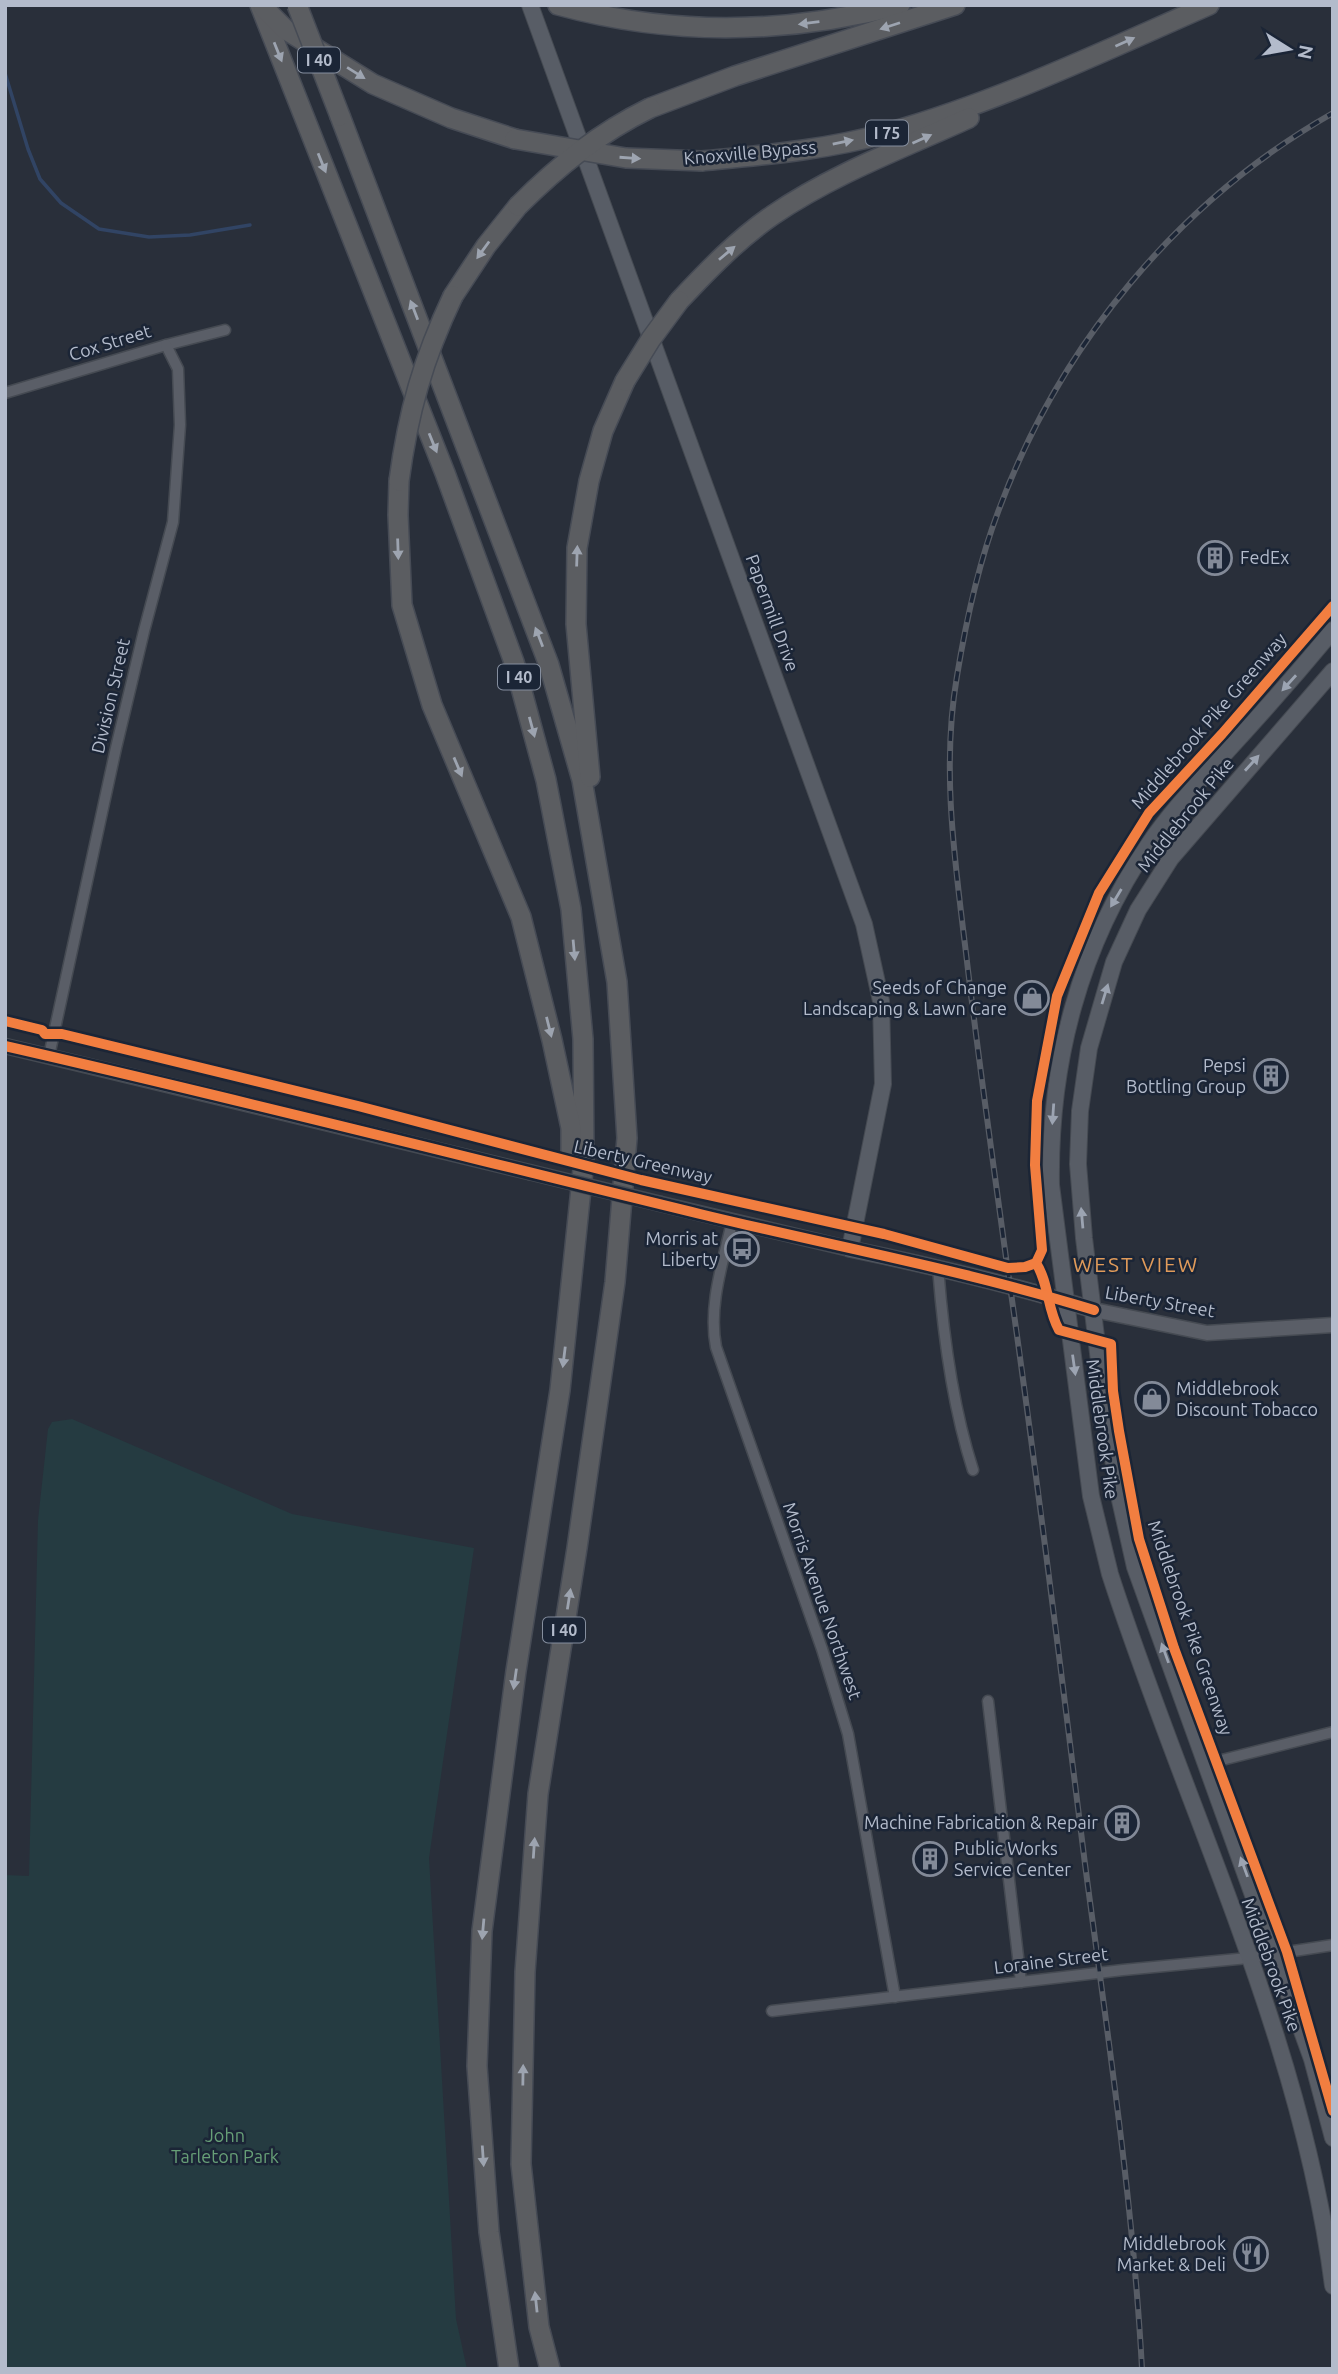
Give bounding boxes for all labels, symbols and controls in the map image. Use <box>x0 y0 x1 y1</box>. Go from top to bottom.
north arrow <box>1254 14 1324 84</box>
one-way arrow <box>798 18 820 29</box>
one-way arrow <box>880 22 901 32</box>
one-way arrow <box>1115 36 1136 47</box>
one-way arrow <box>273 42 284 63</box>
text: N <box>1294 43 1318 61</box>
road number: I 40 <box>298 48 340 72</box>
one-way arrow <box>346 67 365 80</box>
road number: I 75 <box>866 120 908 146</box>
one-way arrow <box>912 133 933 144</box>
street label: Knoxville Bypass <box>683 136 817 168</box>
one-way arrow <box>832 137 854 148</box>
one-way arrow <box>317 153 328 174</box>
one-way arrow <box>619 153 641 164</box>
one-way arrow <box>476 241 490 259</box>
one-way arrow <box>717 245 735 260</box>
one-way arrow <box>409 299 420 320</box>
street label: Cox Street <box>66 320 153 364</box>
one-way arrow <box>428 432 439 453</box>
one-way arrow <box>393 539 404 561</box>
building icon: FedEx <box>1196 539 1234 577</box>
one-way arrow <box>572 545 583 567</box>
place label: FedEx <box>1240 547 1289 567</box>
street label: Papermill Drive <box>742 551 803 674</box>
one-way arrow <box>533 626 544 647</box>
street label: Middlebrook Pike Greenway <box>1127 629 1291 813</box>
street label: Division Street <box>87 636 133 755</box>
road number: I 40 <box>498 664 540 690</box>
one-way arrow <box>1281 674 1297 692</box>
one-way arrow <box>527 716 538 738</box>
street label: Middlebrook Pike <box>1133 753 1239 877</box>
one-way arrow <box>1243 755 1259 772</box>
one-way arrow <box>452 757 464 777</box>
one-way arrow <box>1110 888 1123 907</box>
one-way arrow <box>569 939 580 961</box>
place label: Seeds of Change Landscaping & Lawn Care <box>803 977 1007 1018</box>
shop icon: Seeds of Change Landscaping & Lawn Care <box>1013 979 1051 1017</box>
one-way arrow <box>1100 983 1110 1004</box>
one-way arrow <box>544 1017 555 1039</box>
place label: Pepsi Bottling Group <box>1126 1055 1246 1096</box>
building icon: Pepsi Bottling Group <box>1252 1057 1290 1095</box>
one-way arrow <box>1047 1103 1058 1125</box>
street label: Liberty Greenway <box>572 1135 715 1187</box>
one-way arrow <box>1076 1207 1087 1229</box>
place label: Morris at Liberty <box>646 1228 718 1269</box>
bus stop icon: Morris at Liberty <box>723 1230 761 1268</box>
district label: WEST VIEW <box>1073 1252 1199 1276</box>
street label: Liberty Street <box>1104 1282 1217 1320</box>
one-way arrow <box>559 1346 570 1368</box>
one-way arrow <box>1068 1354 1079 1376</box>
street label: Middlebrook Pike <box>1083 1358 1123 1500</box>
place label: Middlebrook Discount Tobacco <box>1176 1378 1318 1419</box>
shop icon: Middlebrook Discount Tobacco <box>1133 1380 1171 1418</box>
street label: Morris Avenue Northwest <box>780 1499 866 1702</box>
street label: Middlebrook Pike Greenway <box>1145 1518 1237 1738</box>
one-way arrow <box>564 1588 575 1610</box>
road number: I 40 <box>543 1618 585 1642</box>
one-way arrow <box>1160 1643 1171 1664</box>
one-way arrow <box>510 1668 521 1690</box>
building icon: Machine Fabrication & Repair <box>1103 1804 1141 1842</box>
place label: Machine Fabrication & Repair <box>864 1812 1098 1832</box>
one-way arrow <box>529 1837 540 1859</box>
place label: Public Works Service Center <box>954 1838 1071 1879</box>
building icon: Public Works Service Center <box>911 1840 949 1878</box>
one-way arrow <box>1238 1856 1249 1877</box>
street label: Middlebrook Pike <box>1238 1895 1305 2034</box>
one-way arrow <box>477 1918 488 1940</box>
street label: Loraine Street <box>993 1943 1109 1977</box>
one-way arrow <box>517 2064 529 2086</box>
park label: John Tarleton Park <box>171 2125 279 2166</box>
one-way arrow <box>478 2145 489 2167</box>
place label: Middlebrook Market & Deli <box>1117 2233 1226 2274</box>
restaurant icon: Middlebrook Market & Deli <box>1232 2235 1270 2273</box>
one-way arrow <box>531 2291 542 2313</box>

